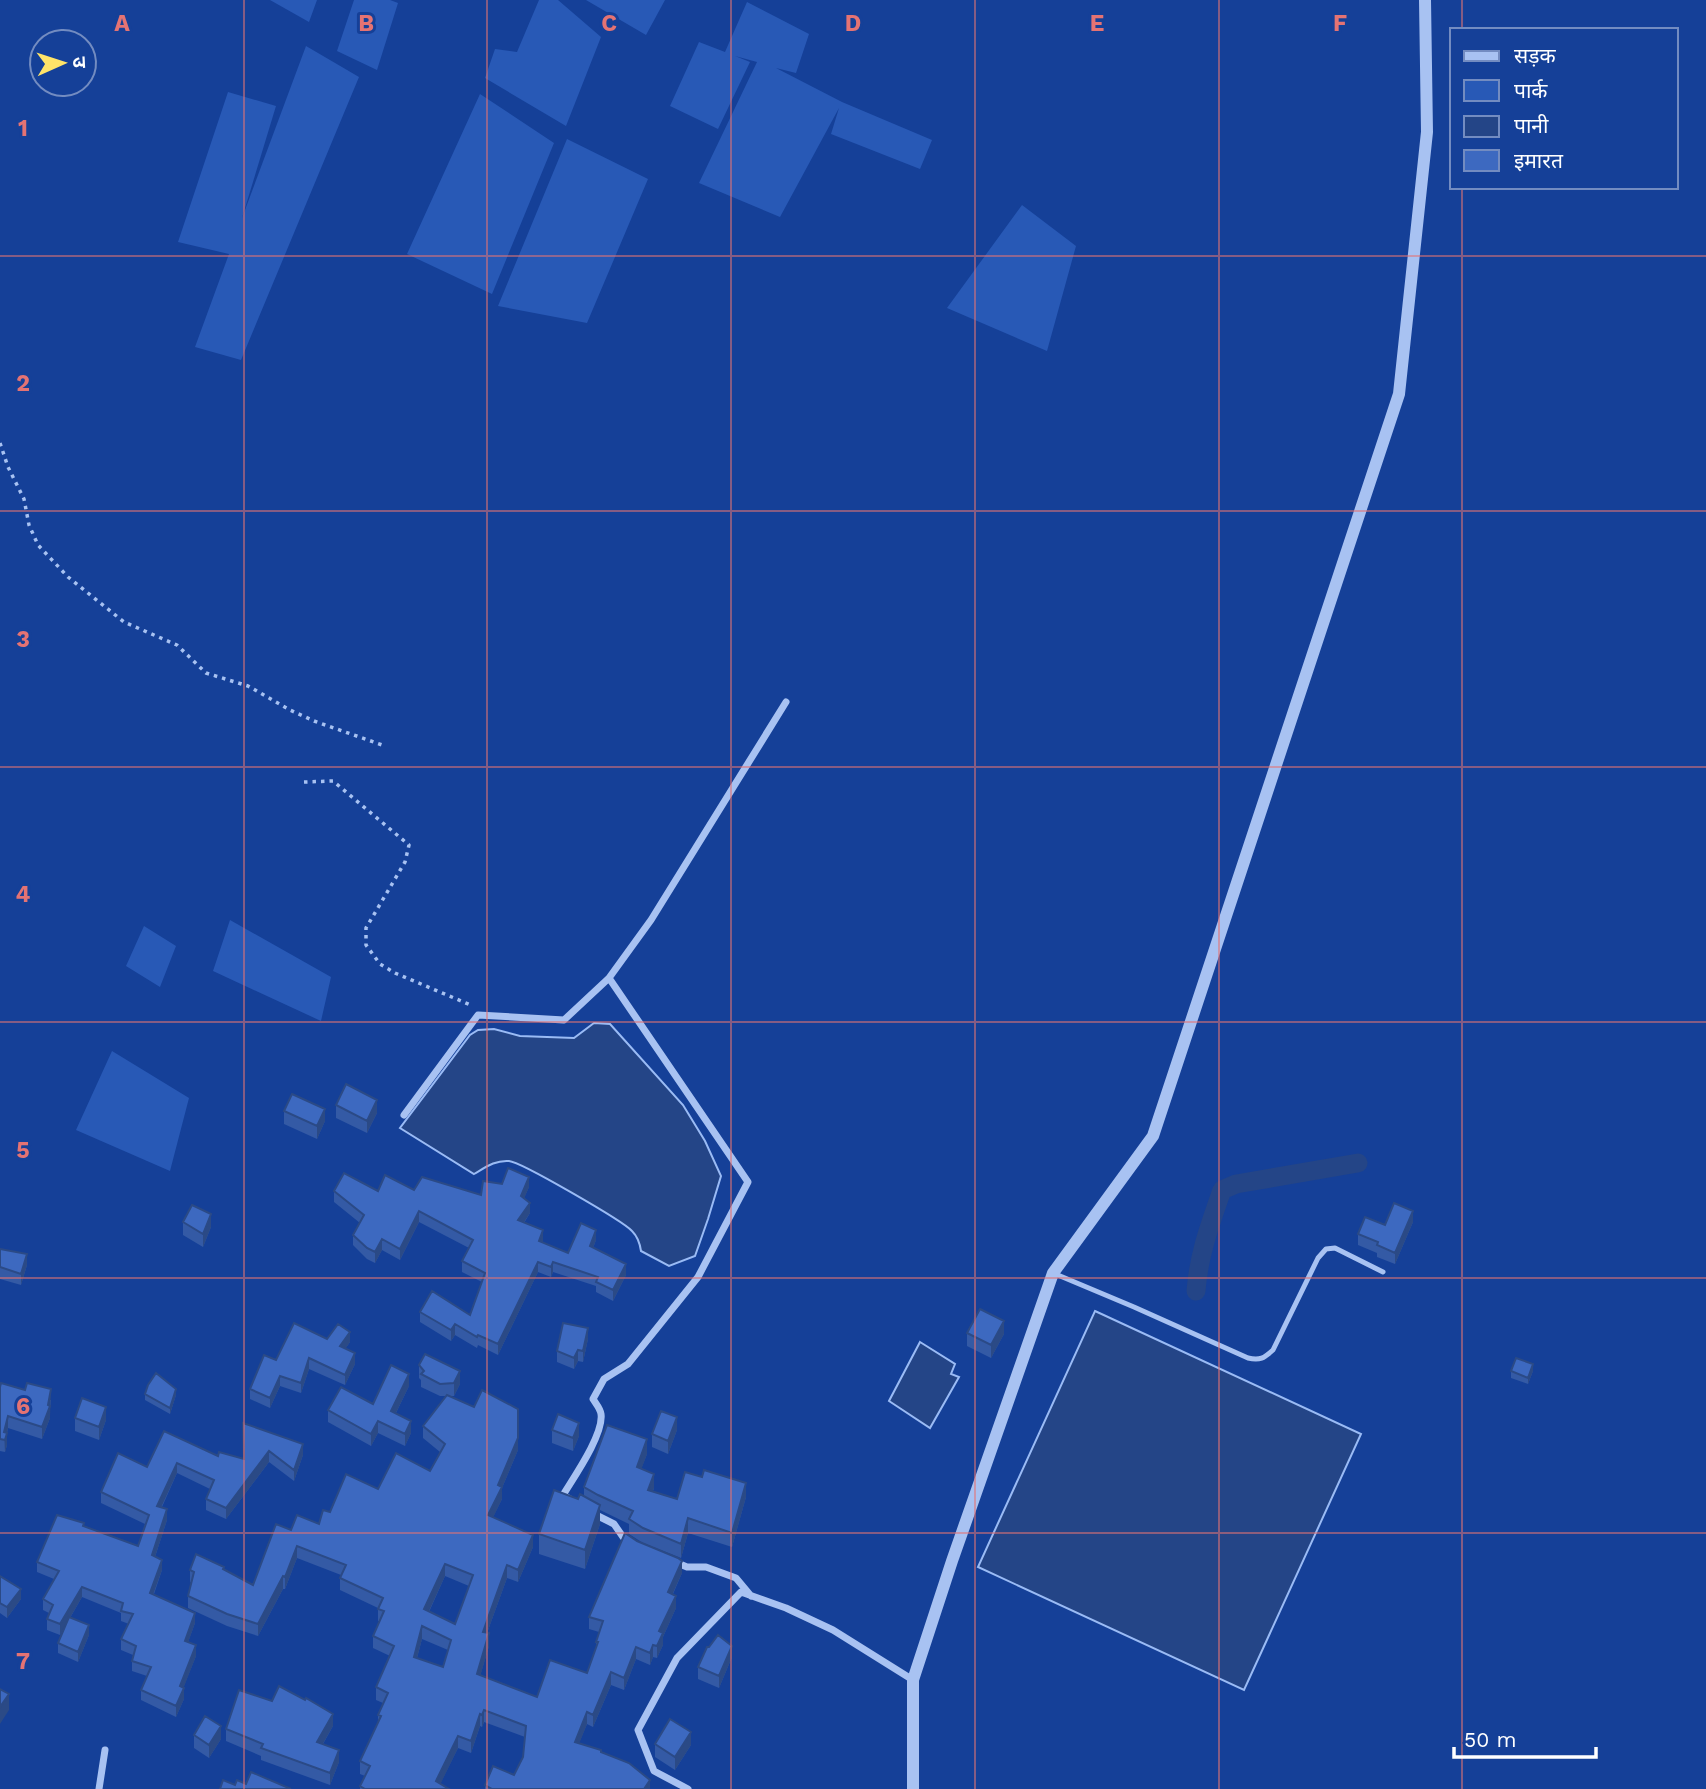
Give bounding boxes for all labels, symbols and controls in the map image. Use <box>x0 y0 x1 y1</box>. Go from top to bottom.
text: A <box>114 10 130 37</box>
text: B <box>358 10 374 37</box>
text: C <box>601 10 617 37</box>
text: D <box>845 10 861 37</box>
text: E <box>1090 10 1104 37</box>
text: F <box>1333 10 1347 37</box>
north arrow <box>28 28 98 98</box>
legend <box>1450 28 1678 189</box>
text: सड़क <box>1514 43 1556 68</box>
text: उ <box>68 56 91 69</box>
text: पार्क <box>1514 78 1548 103</box>
text: पानी <box>1514 113 1549 138</box>
text: 1 <box>18 115 28 142</box>
text: इमारत <box>1514 148 1564 173</box>
text: 2 <box>16 370 30 397</box>
text: 3 <box>16 626 30 653</box>
text: 4 <box>16 881 31 908</box>
text: 5 <box>16 1137 30 1164</box>
text: 6 <box>16 1393 30 1420</box>
text: 7 <box>16 1648 30 1675</box>
scale bar <box>1454 1716 1596 1760</box>
text: 50 m <box>1464 1727 1516 1752</box>

